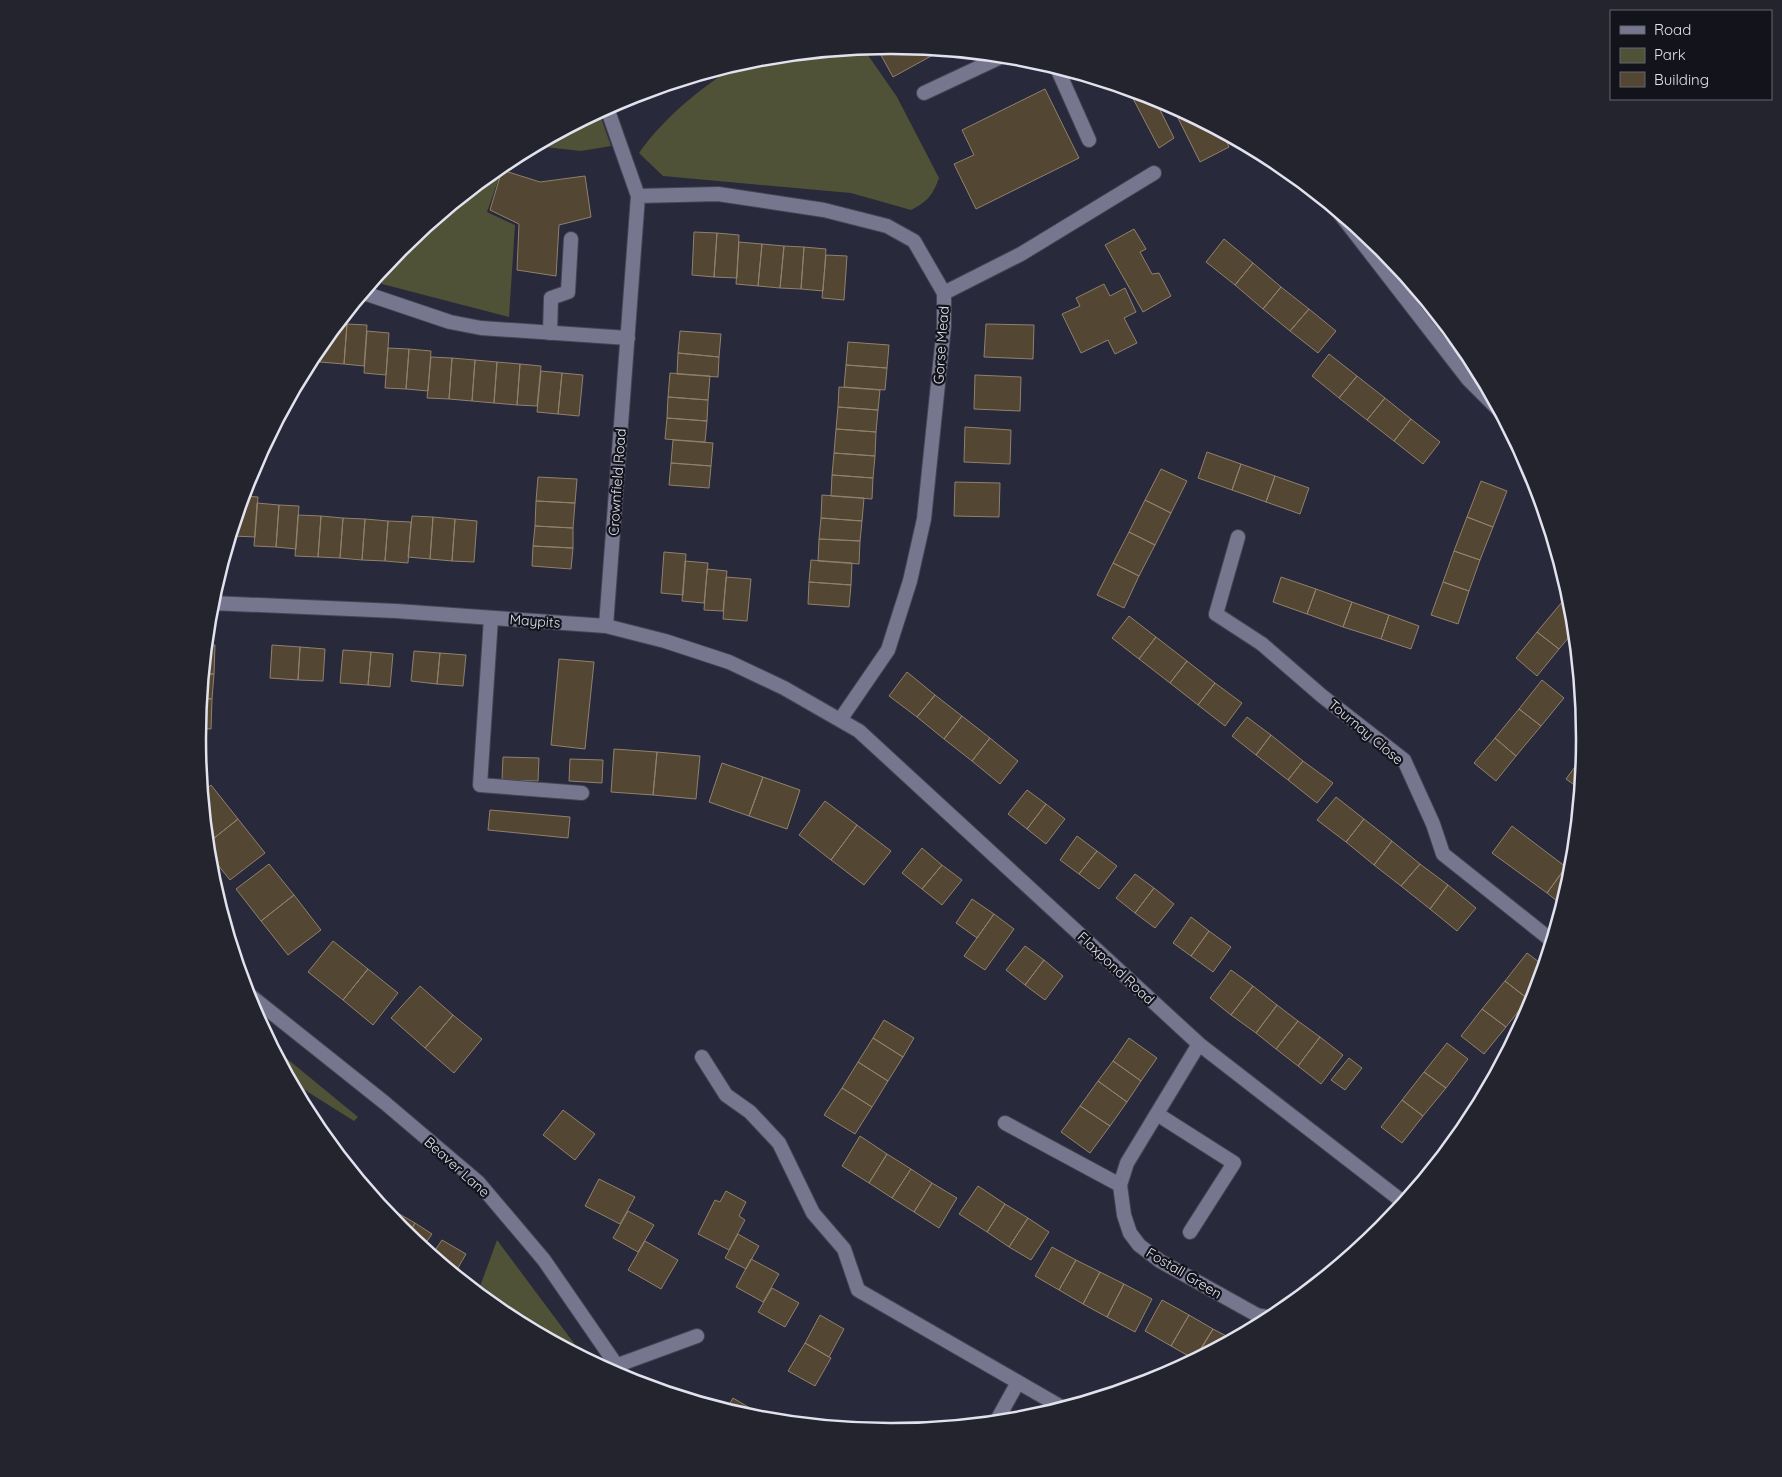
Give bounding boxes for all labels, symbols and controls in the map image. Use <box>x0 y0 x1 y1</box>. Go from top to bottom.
legend <box>1610 10 1772 100</box>
text: Road <box>1654 20 1691 39</box>
text: Park <box>1654 45 1686 64</box>
text: Building <box>1654 70 1709 89</box>
street label: Gorse Mead <box>929 305 953 385</box>
street label: Crownfield Road <box>604 428 630 536</box>
street label: Maypits <box>509 610 561 632</box>
street label: Tournay Close <box>1325 696 1407 769</box>
street label: Flaxpond Road <box>1074 928 1158 1008</box>
street label: Beaver Lane <box>421 1133 493 1201</box>
street label: Fostall Green <box>1143 1243 1225 1303</box>

